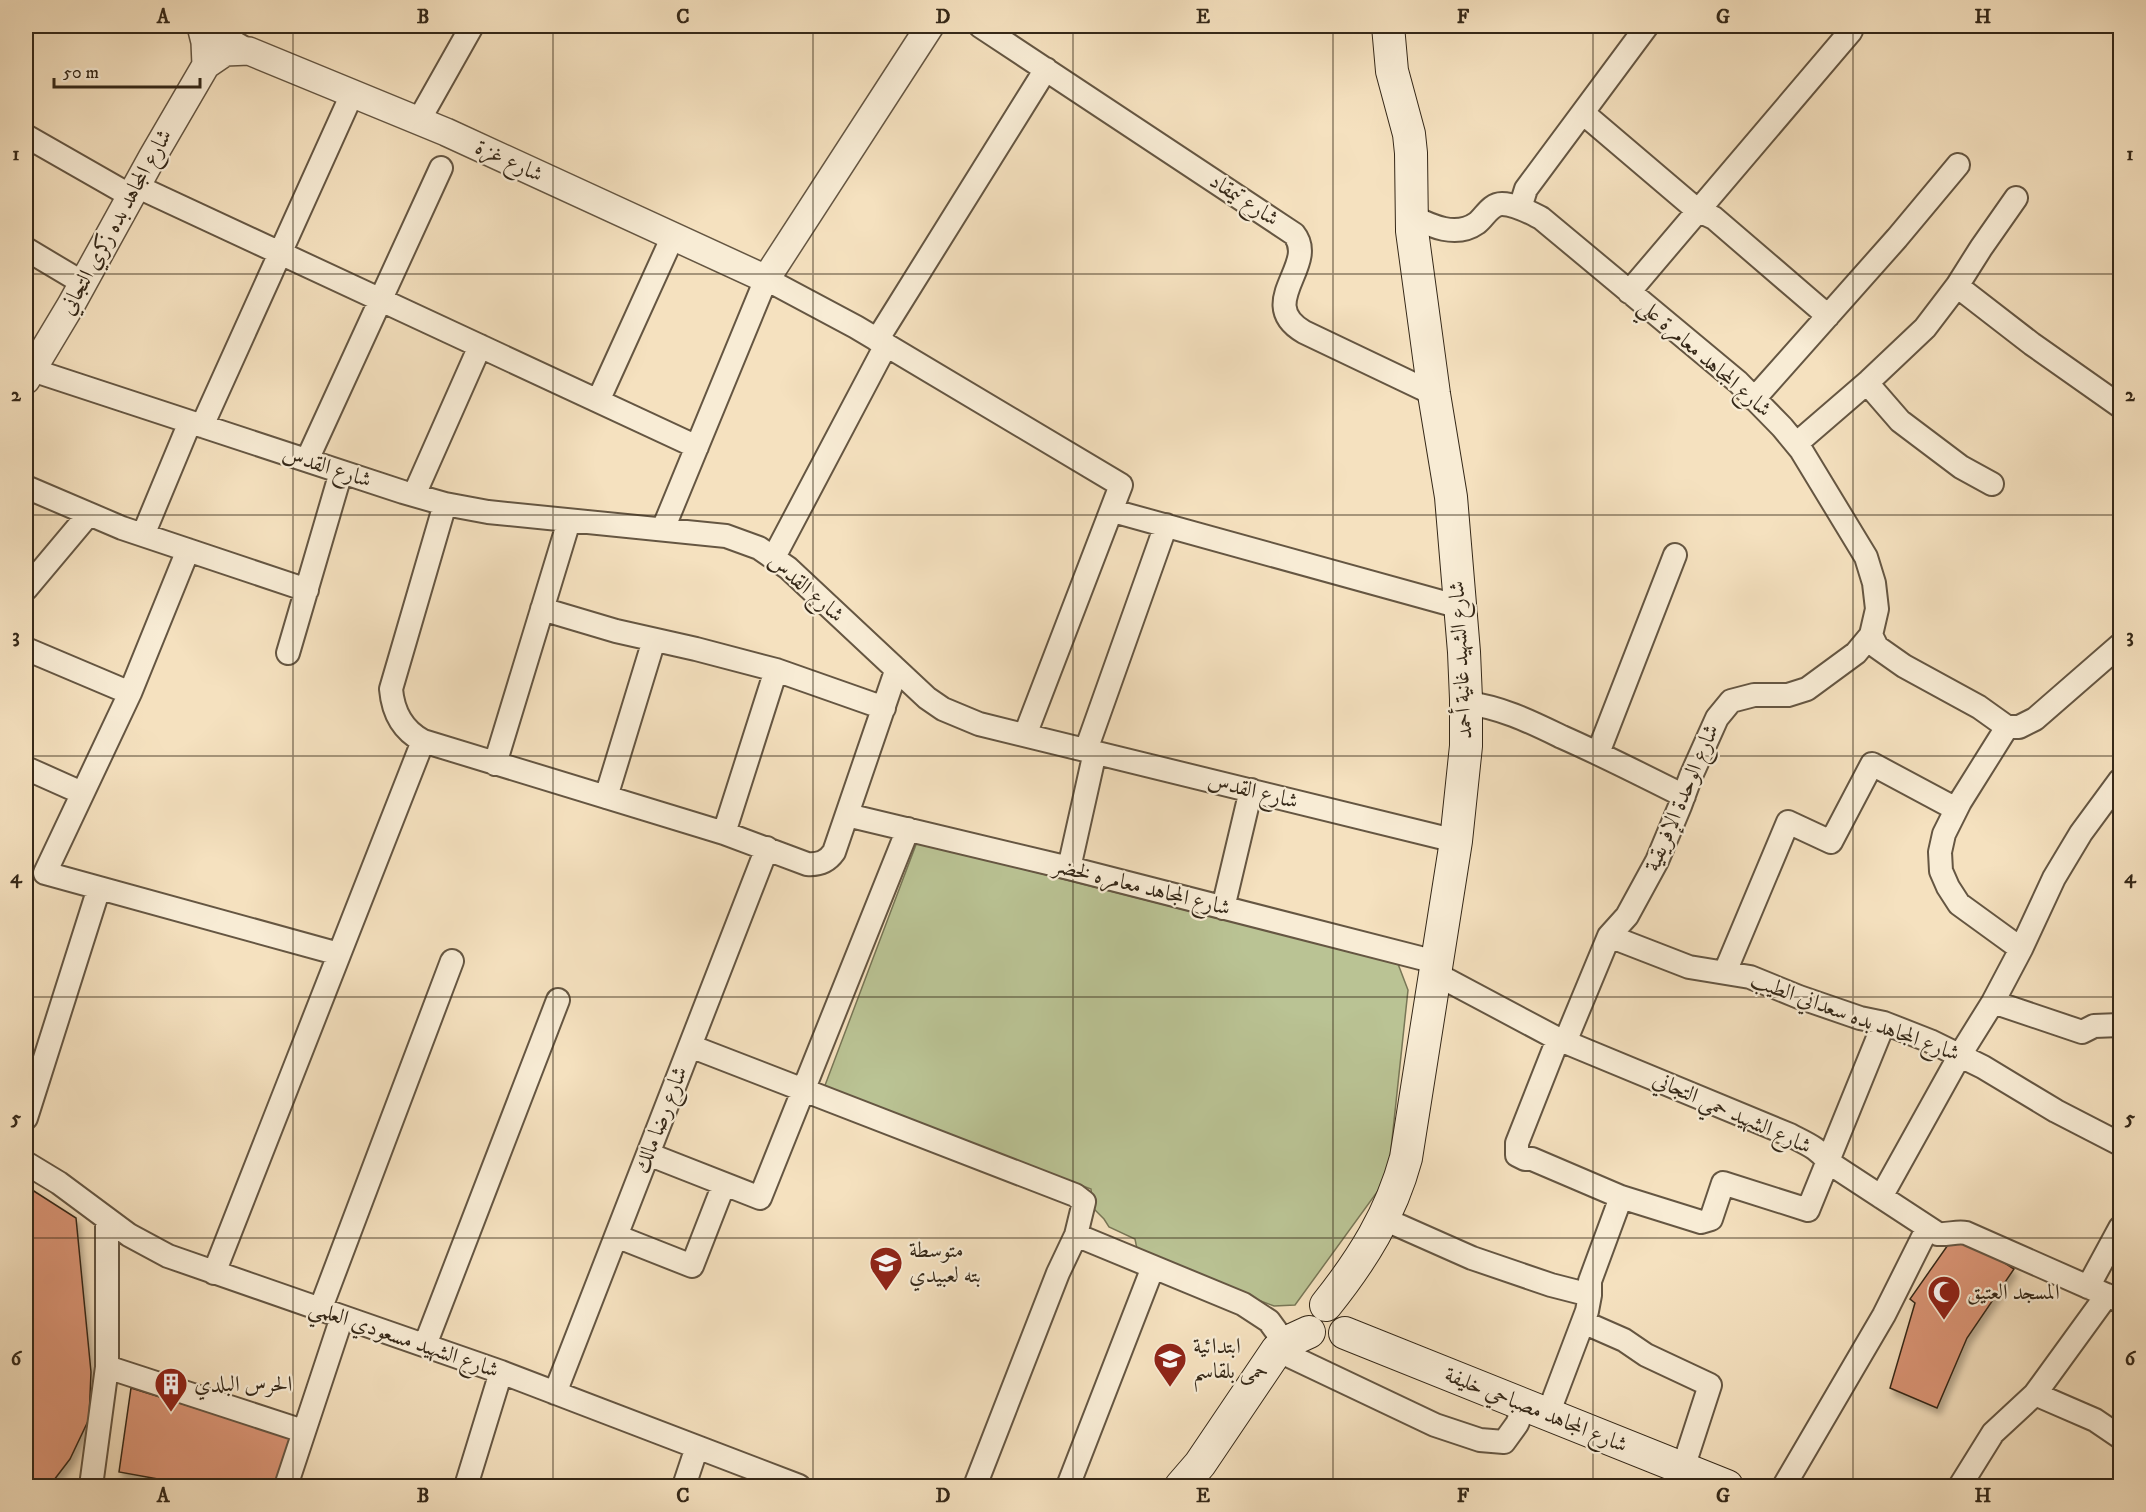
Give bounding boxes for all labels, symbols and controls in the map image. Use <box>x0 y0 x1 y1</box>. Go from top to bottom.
text: A <box>156 5 171 30</box>
text: B <box>417 5 429 30</box>
text: C <box>676 5 690 30</box>
text: D <box>936 5 951 30</box>
text: E <box>1196 5 1210 30</box>
text: F <box>1457 5 1470 30</box>
text: G <box>1716 5 1730 30</box>
text: H <box>1975 5 1992 30</box>
scale bar <box>54 51 200 89</box>
text: 50 m <box>63 62 99 84</box>
street label: شارع المجاهد بده زكري التجاني <box>54 124 182 322</box>
street label: شارع غزة <box>469 134 547 192</box>
text: 1 <box>12 142 20 167</box>
text: 1 <box>2126 142 2134 167</box>
street label: شارع تيمقاد <box>1202 168 1284 236</box>
street label: شارع المجاهد معامرة علي <box>1628 293 1777 428</box>
text: 2 <box>11 383 22 408</box>
text: 2 <box>2125 383 2136 408</box>
street label: شارع القدس <box>278 440 375 498</box>
street label: شارع القدس <box>760 548 850 631</box>
street label: شارع الشهيد غانية أحمد <box>1440 580 1483 740</box>
text: 3 <box>12 624 20 649</box>
text: 3 <box>2126 624 2134 649</box>
street label: شارع الوحدة الإفريقية <box>1639 720 1729 877</box>
street label: شارع القدس <box>1204 767 1301 819</box>
street label: شارع المجاهد معامره لخضر <box>1048 851 1233 926</box>
text: 4 <box>10 865 23 890</box>
text: 4 <box>2124 865 2137 890</box>
street label: شارع المجاهد بده سعداني الطيب <box>1745 967 1963 1071</box>
street label: شارع رضا مالك <box>628 1063 697 1179</box>
street label: شارع الشهيد حمي التجاني <box>1646 1066 1816 1166</box>
text: 5 <box>10 1106 21 1131</box>
text: 5 <box>2124 1106 2135 1131</box>
place label: متوسطة بته لعبيدي <box>909 1237 981 1292</box>
school or university icon: متوسطة بته لعبيدي <box>868 1245 904 1292</box>
mosque icon: المسجد العتيق <box>1926 1274 1962 1321</box>
place label: المسجد العتيق <box>1967 1279 2060 1306</box>
street label: شارع الشهيد مسعودي العلمي <box>304 1294 502 1390</box>
place label: ابتدائية حمى بلقاسم <box>1193 1333 1269 1392</box>
school or university icon: ابتدائية حمى بلقاسم <box>1152 1341 1188 1388</box>
text: 6 <box>11 1347 23 1372</box>
text: 6 <box>2125 1347 2137 1372</box>
street label: شارع المجاهد مصباحي خليفة <box>1439 1361 1631 1463</box>
building icon: الحرس البلدي <box>153 1366 189 1413</box>
place label: الحرس البلدي <box>194 1371 292 1401</box>
text: A <box>156 1484 171 1509</box>
text: B <box>417 1484 429 1509</box>
text: C <box>676 1484 690 1509</box>
text: D <box>936 1484 951 1509</box>
text: E <box>1196 1484 1210 1509</box>
text: F <box>1457 1484 1470 1509</box>
text: G <box>1716 1484 1730 1509</box>
text: H <box>1975 1484 1992 1509</box>

